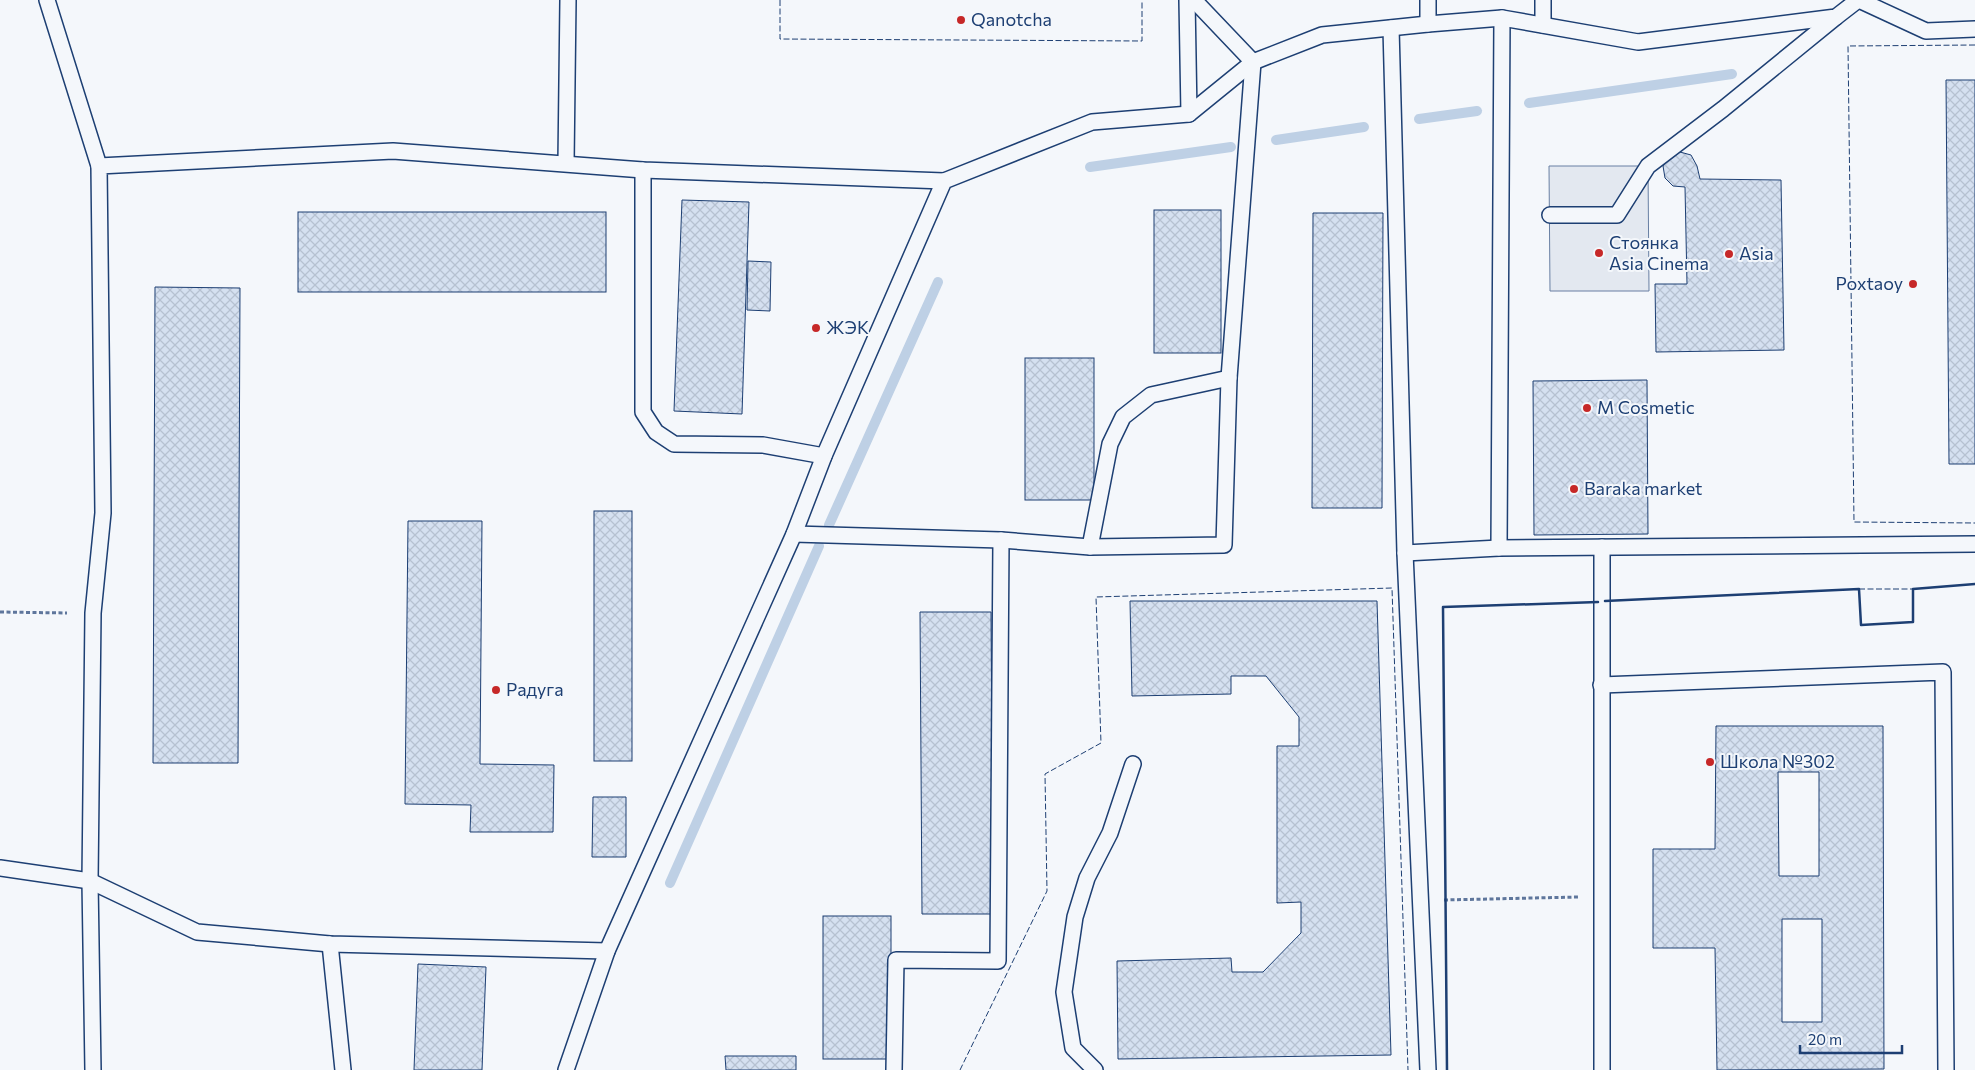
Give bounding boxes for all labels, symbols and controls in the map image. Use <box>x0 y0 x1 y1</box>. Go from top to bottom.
place label: Qanotcha <box>971 8 1052 30</box>
marker: Qanotcha <box>955 14 967 26</box>
place label: Стоянка Asia Cinema <box>1609 231 1709 274</box>
place label: Asia <box>1739 242 1774 264</box>
marker: Стоянка Asia Cinema <box>1593 247 1605 259</box>
marker: Asia <box>1723 248 1735 260</box>
place label: Poxtaoy <box>1836 272 1903 294</box>
marker: Poxtaoy <box>1907 278 1919 290</box>
place label: ЖЭК <box>826 316 869 338</box>
marker: ЖЭК <box>810 322 822 334</box>
place label: M Cosmetic <box>1597 396 1695 418</box>
marker: M Cosmetic <box>1581 402 1593 414</box>
place label: Baraka market <box>1584 477 1702 499</box>
marker: Baraka market <box>1568 483 1580 495</box>
place label: Радуга <box>506 678 564 700</box>
marker: Радуга <box>490 684 502 696</box>
place label: Школа №302 <box>1720 750 1835 772</box>
marker: Школа №302 <box>1704 756 1716 768</box>
scale bar <box>1800 1022 1902 1054</box>
text: 20 m <box>1808 1030 1842 1048</box>

